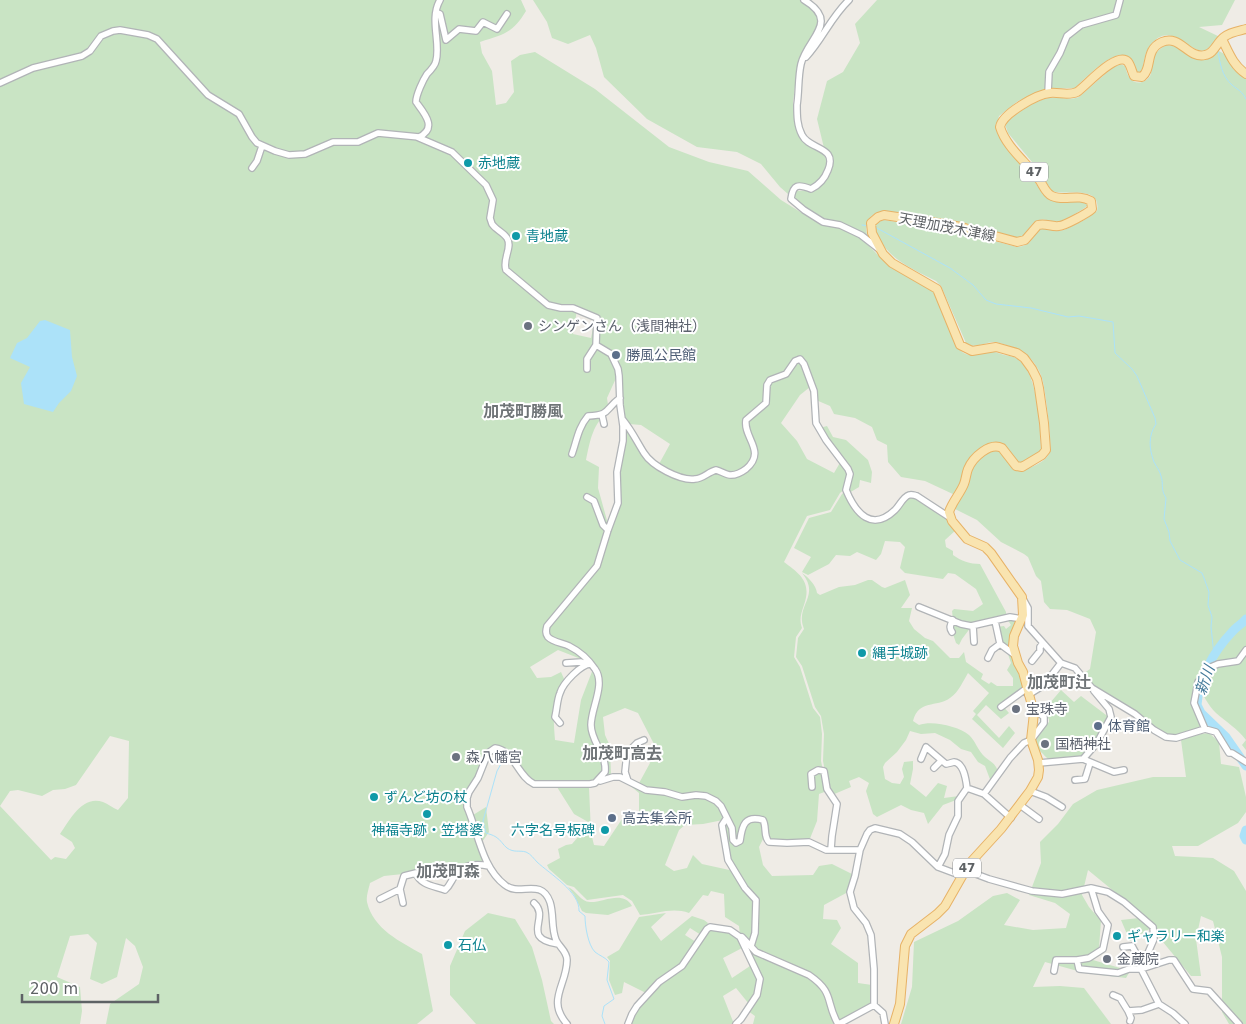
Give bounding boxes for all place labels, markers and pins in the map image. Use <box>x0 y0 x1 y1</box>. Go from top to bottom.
place label: 赤地蔵 <box>478 155 520 171</box>
marker: 赤地蔵 <box>462 157 474 169</box>
place label: 青地蔵 <box>526 228 568 244</box>
marker: 青地蔵 <box>510 230 522 242</box>
place label: シンゲンさん（浅間神社） <box>538 318 706 334</box>
marker: シンゲンさん（浅間神社） <box>522 320 534 332</box>
place label: 勝風公民館 <box>626 347 696 363</box>
marker: 勝風公民館 <box>610 349 622 361</box>
place label: 縄手城跡 <box>872 645 928 661</box>
marker: 縄手城跡 <box>856 647 868 659</box>
place label: 宝珠寺 <box>1026 701 1068 717</box>
marker: 宝珠寺 <box>1010 703 1022 715</box>
place label: 体育館 <box>1108 718 1150 734</box>
marker: 体育館 <box>1092 720 1104 732</box>
place label: 国栖神社 <box>1055 736 1111 752</box>
marker: 国栖神社 <box>1039 738 1051 750</box>
place label: 森八幡宮 <box>466 749 522 765</box>
marker: 森八幡宮 <box>450 751 462 763</box>
place label: ずんど坊の杖 <box>384 789 468 805</box>
marker: ずんど坊の杖 <box>368 791 380 803</box>
marker: 神福寺跡・笠塔婆 <box>421 808 433 820</box>
place label: 高去集会所 <box>622 810 692 826</box>
marker: 高去集会所 <box>606 812 618 824</box>
place label: 神福寺跡・笠塔婆 <box>371 822 483 838</box>
place label: 六字名号板碑 <box>511 822 595 838</box>
marker: 六字名号板碑 <box>599 824 611 836</box>
place label: ギャラリー和楽 <box>1127 928 1225 944</box>
marker: ギャラリー和楽 <box>1111 930 1123 942</box>
place label: 石仏 <box>458 937 486 953</box>
marker: 石仏 <box>442 939 454 951</box>
place label: 金蔵院 <box>1117 951 1159 967</box>
marker: 金蔵院 <box>1101 953 1113 965</box>

